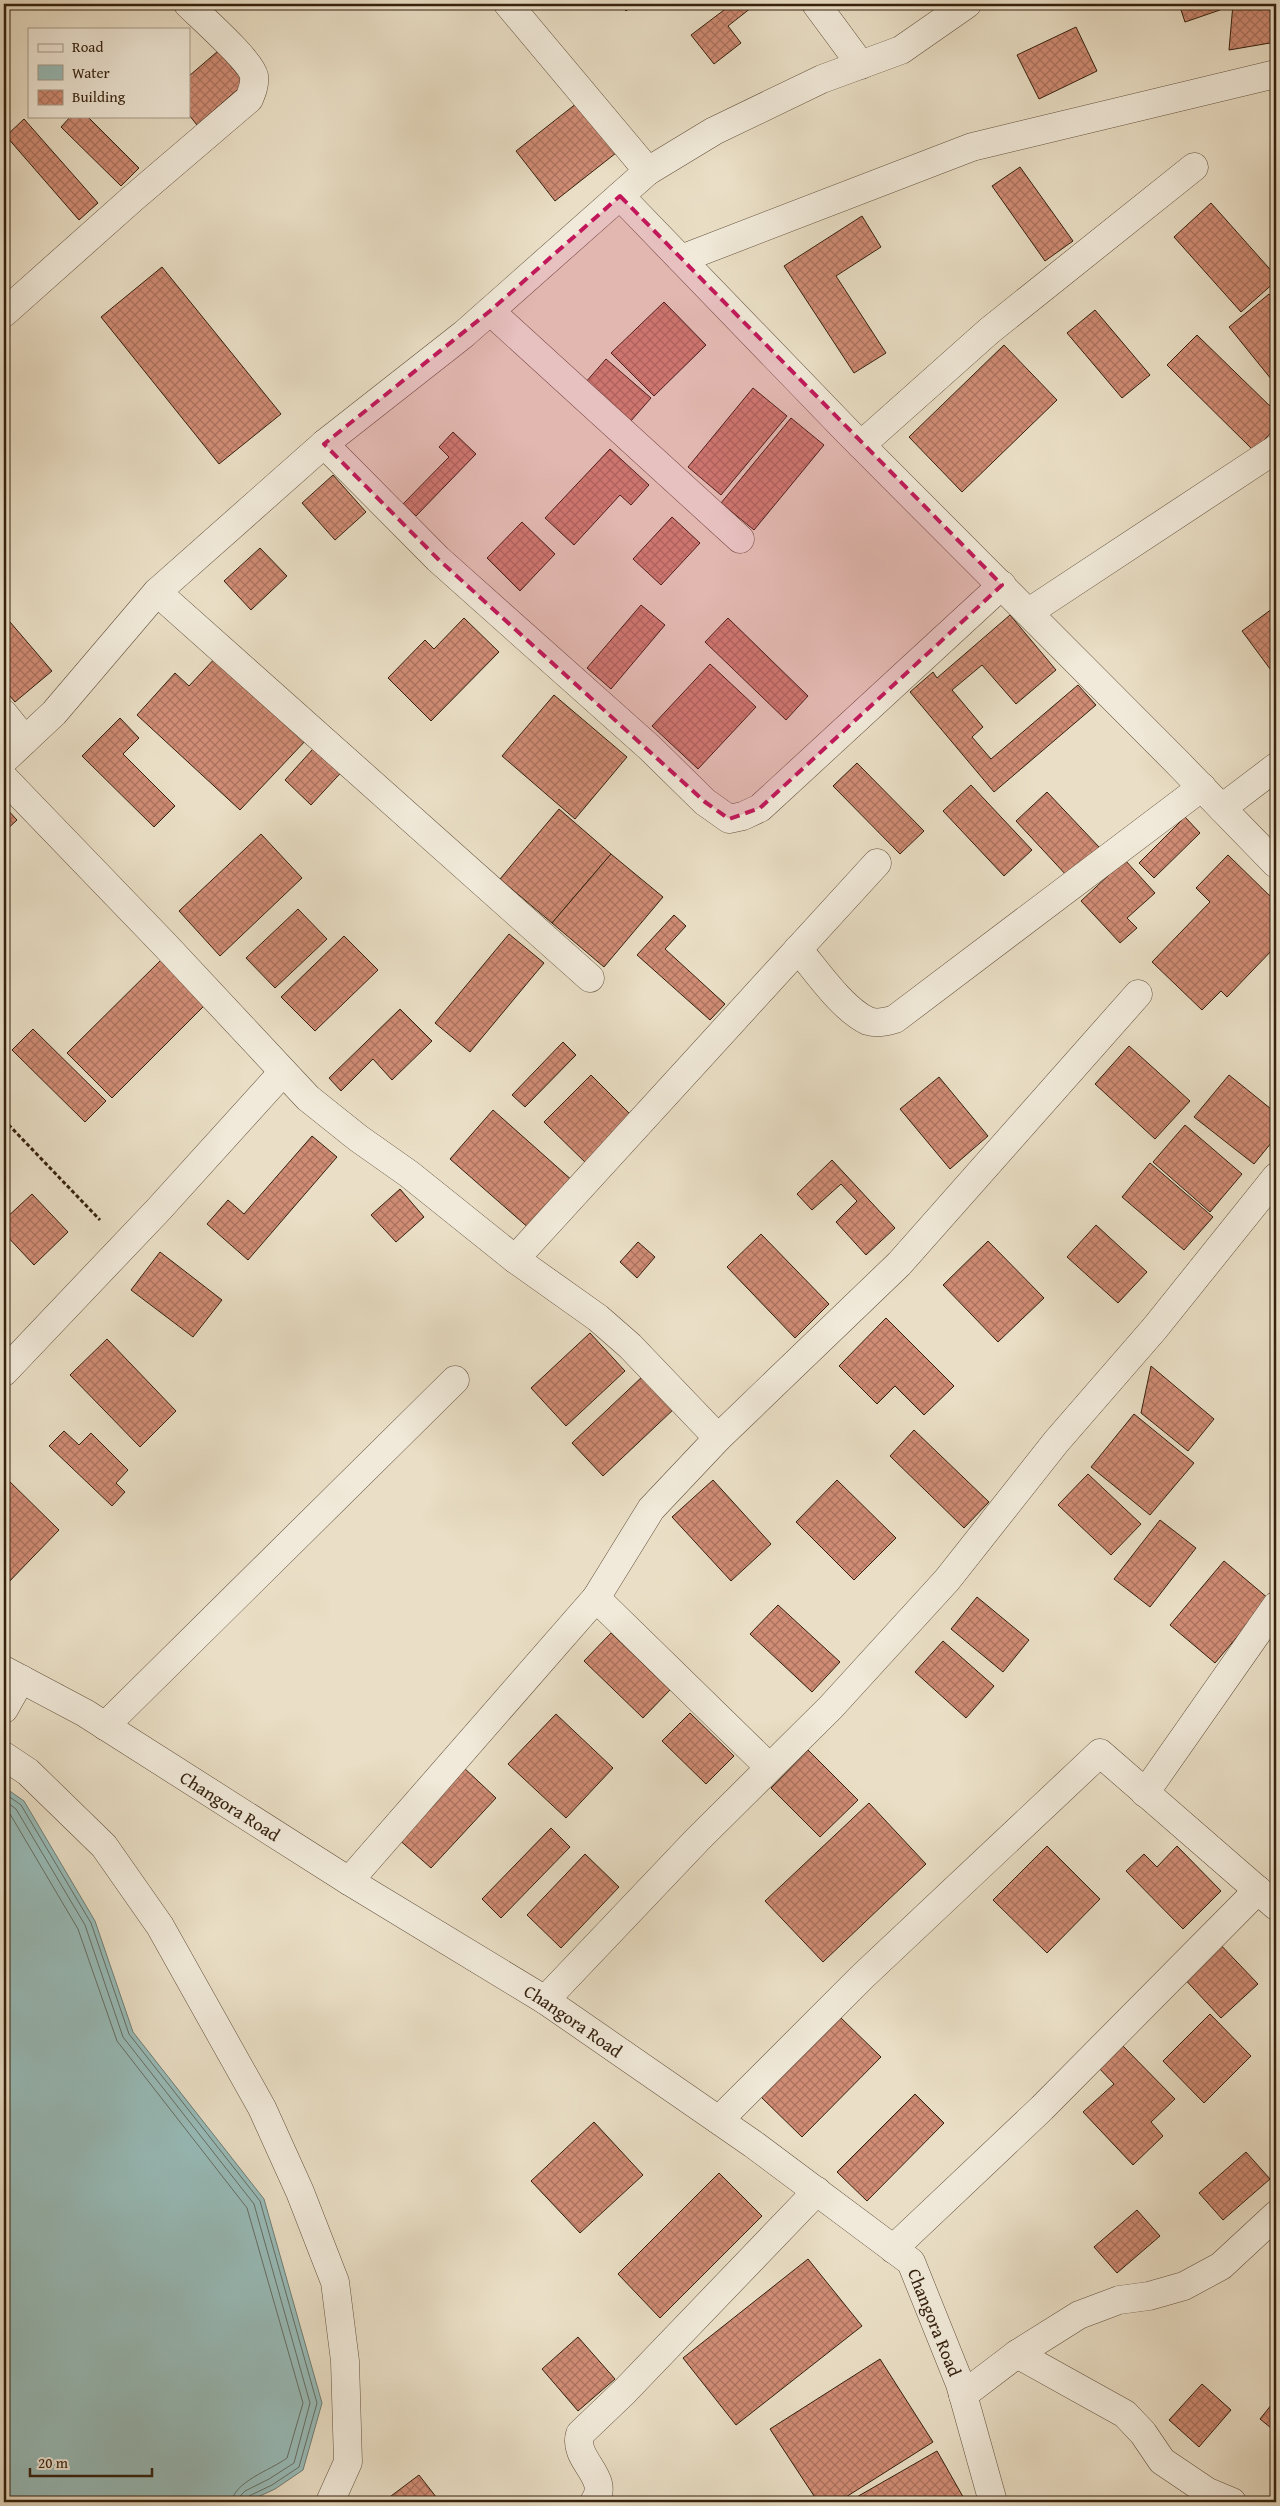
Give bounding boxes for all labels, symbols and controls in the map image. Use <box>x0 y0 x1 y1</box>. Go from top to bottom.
legend <box>28 28 190 118</box>
text: Road <box>72 36 103 57</box>
text: Water <box>72 62 110 83</box>
text: Building <box>72 86 126 107</box>
street label: Changora Road <box>175 1763 286 1848</box>
street label: Changora Road <box>519 1977 629 2064</box>
street label: Changora Road <box>901 2264 969 2381</box>
scale bar <box>30 2446 152 2478</box>
text: 20 m <box>38 2452 69 2473</box>

